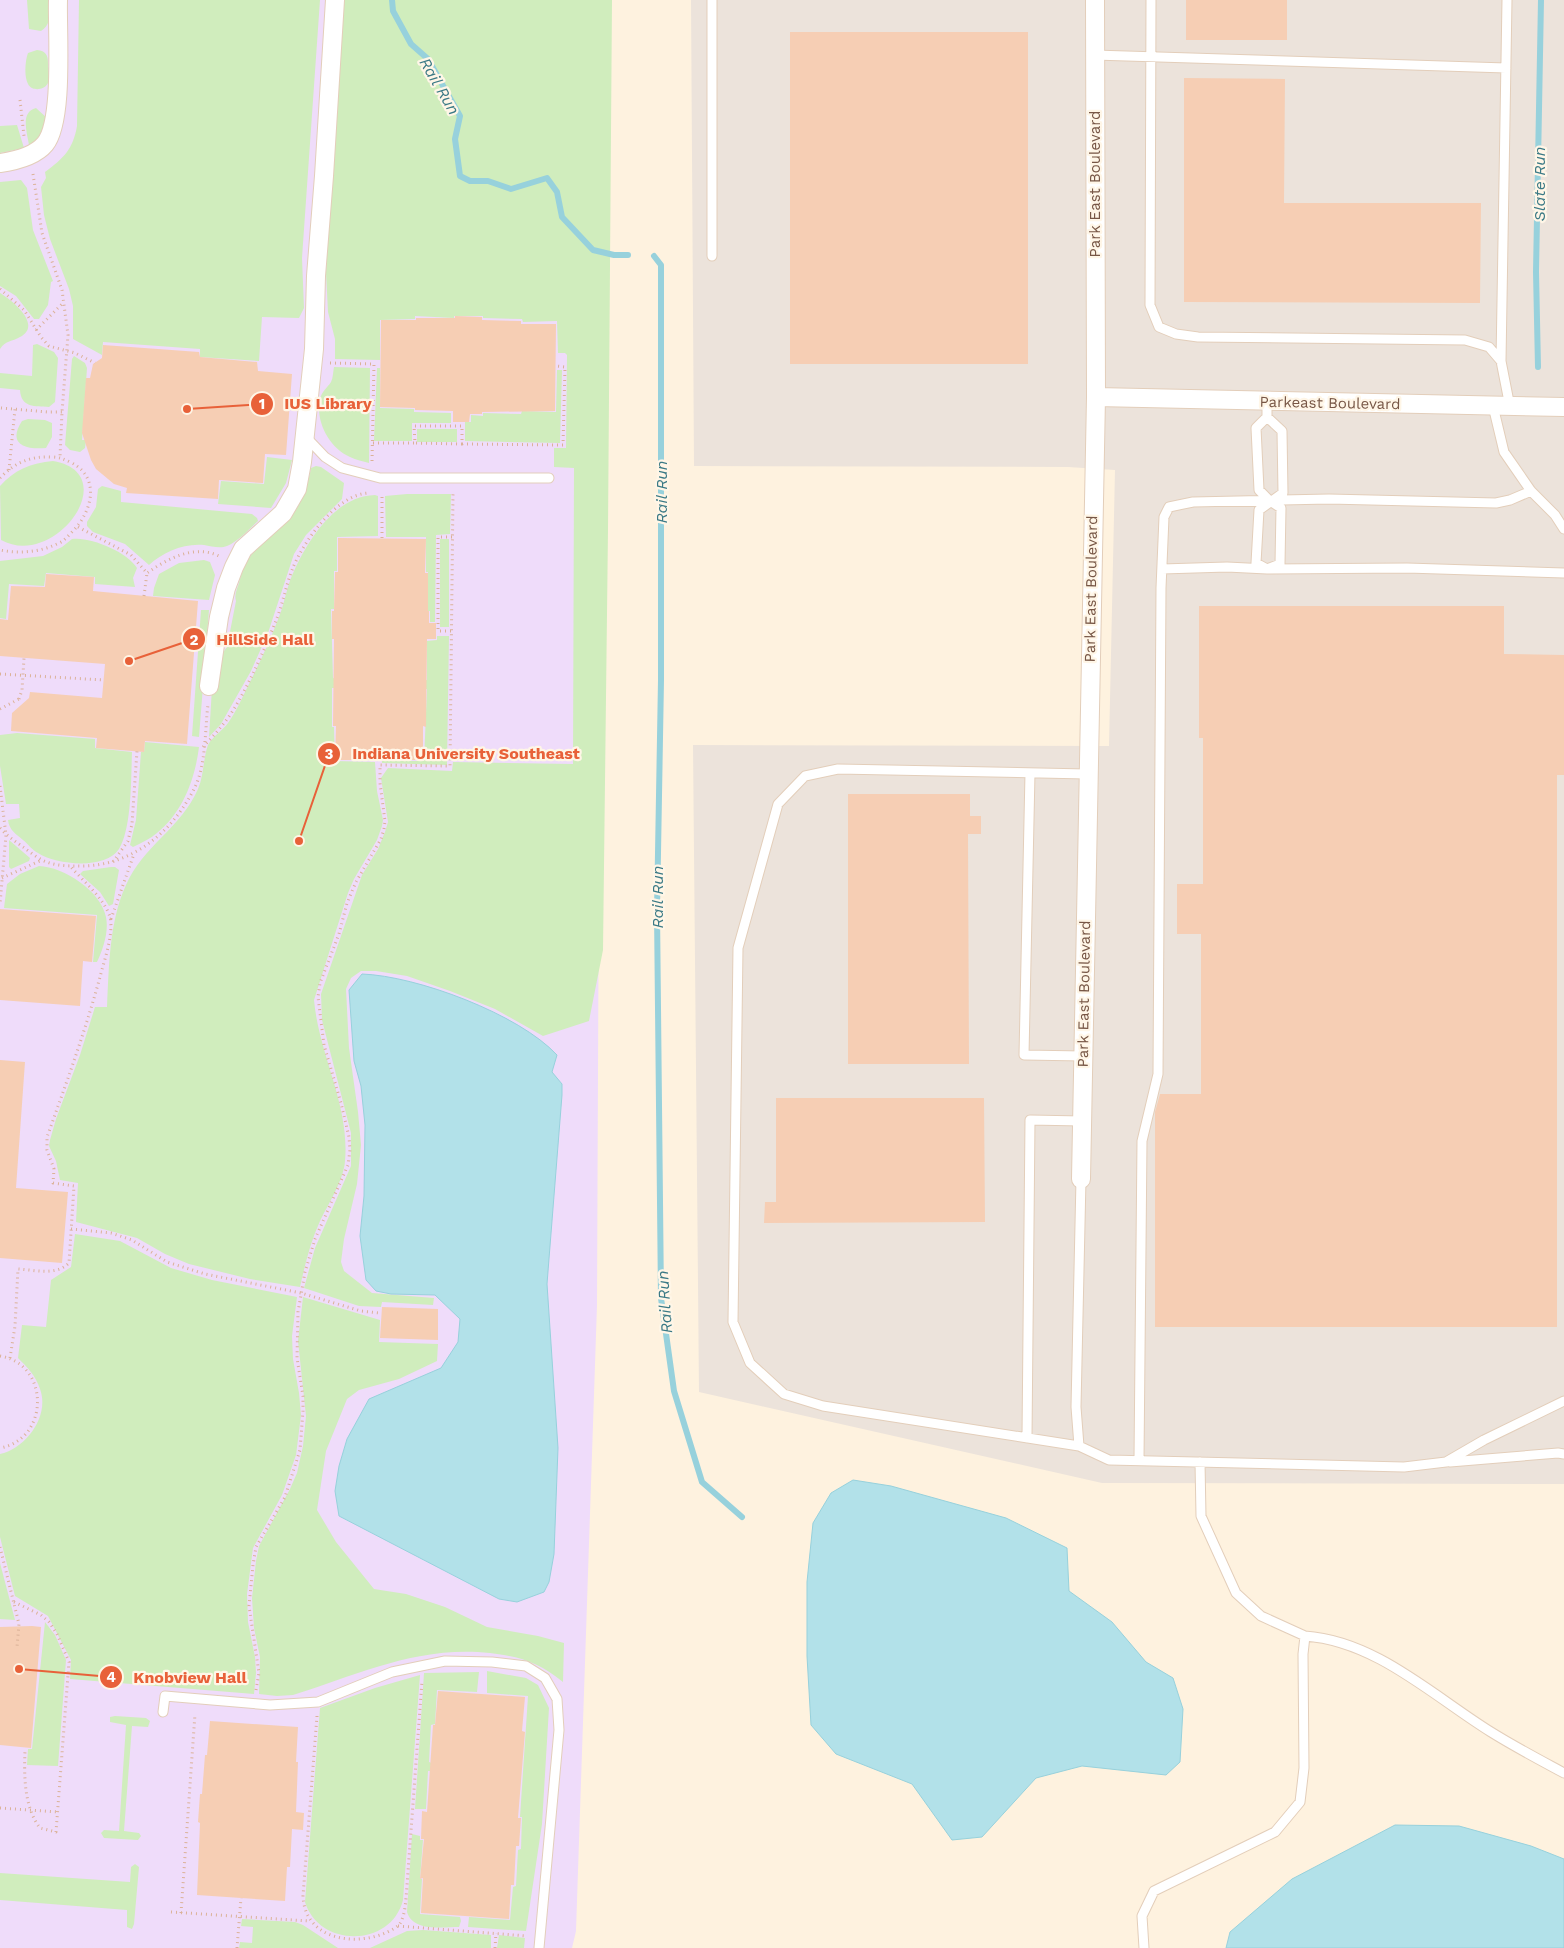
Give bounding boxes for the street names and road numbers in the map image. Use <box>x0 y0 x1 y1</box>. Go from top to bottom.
street label: Park East Boulevard <box>1086 111 1104 257</box>
street label: Parkeast Boulevard <box>1259 393 1401 413</box>
street label: Park East Boulevard <box>1081 515 1101 663</box>
street label: Park East Boulevard <box>1074 920 1094 1068</box>

